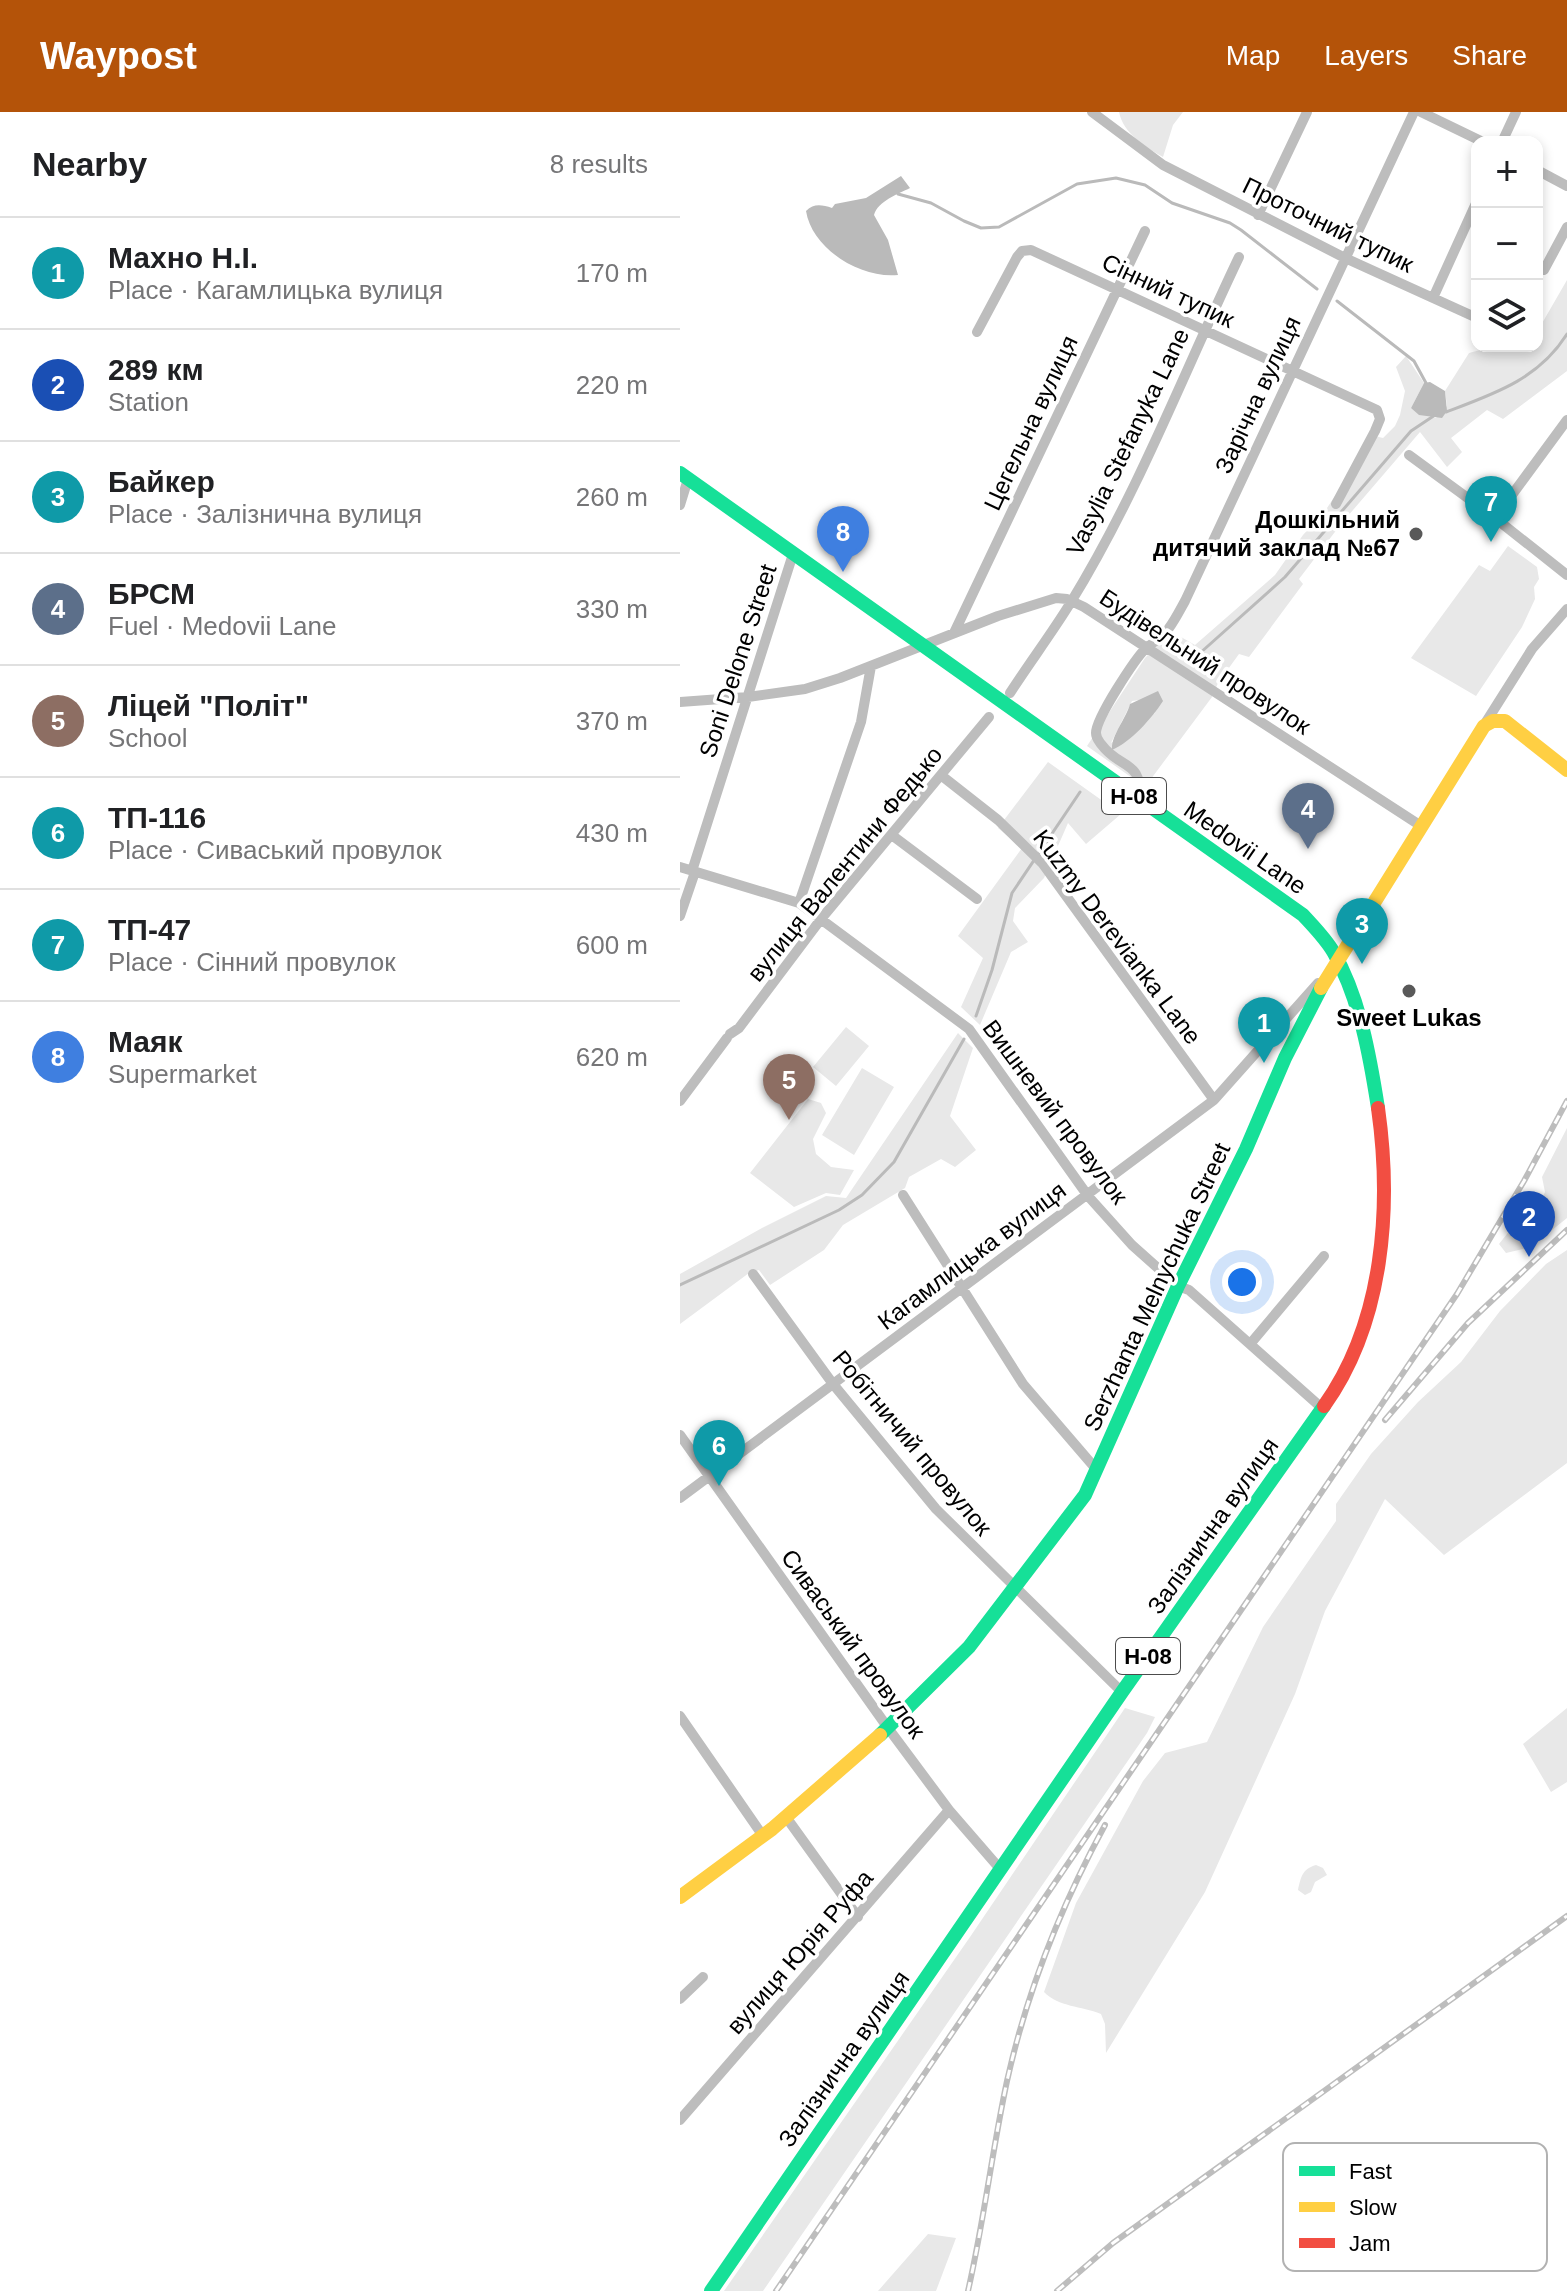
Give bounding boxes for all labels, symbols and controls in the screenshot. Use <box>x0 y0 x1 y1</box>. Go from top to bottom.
text: Waypost <box>40 35 197 77</box>
text: Map <box>1226 40 1280 71</box>
text: Layers <box>1324 40 1408 71</box>
text: Share <box>1452 40 1527 71</box>
map controls <box>1471 136 1543 352</box>
button: + <box>1471 136 1543 208</box>
text: Nearby <box>32 145 147 183</box>
text: 8 results <box>550 149 648 179</box>
street label: Проточний тупик <box>1239 172 1418 278</box>
button: − <box>1471 208 1543 280</box>
text: Махно Н.І. <box>108 241 258 274</box>
street label: Сінний тупик <box>1098 248 1239 333</box>
text: 1 <box>51 258 65 288</box>
text: 170 m <box>576 258 648 288</box>
text: Place · Кагамлицька вулиця <box>108 275 443 305</box>
button: layers <box>1471 280 1543 352</box>
street label: Зарічна вулиця <box>1209 312 1306 478</box>
street label: Vasylia Stefanyka Lane <box>1061 324 1194 560</box>
street label: Цегельна вулиця <box>978 331 1083 514</box>
text: 289 км <box>108 353 204 386</box>
text: 2 <box>51 370 65 400</box>
text: 220 m <box>576 370 648 400</box>
text: Station <box>108 387 189 417</box>
text: Байкер <box>108 465 215 498</box>
pin: 7 <box>1465 476 1517 542</box>
text: 3 <box>51 482 65 512</box>
text: 260 m <box>576 482 648 512</box>
text: Place · Залізнична вулиця <box>108 499 422 529</box>
pin: 8 <box>817 506 869 572</box>
place label: Дошкільний дитячий заклад №67 <box>1153 506 1400 561</box>
marker: Дошкільний дитячий заклад №67 <box>1407 525 1425 543</box>
street label: Soni Delone Street <box>694 561 782 761</box>
text: БРСМ <box>108 577 195 610</box>
street label: Будівельний провулок <box>1095 583 1316 740</box>
text: 4 <box>51 594 65 624</box>
text: 330 m <box>576 594 648 624</box>
text: Fuel · Medovii Lane <box>108 611 336 641</box>
text: Ліцей "Політ" <box>108 689 309 722</box>
text: 5 <box>51 706 65 736</box>
text: 370 m <box>576 706 648 736</box>
text: School <box>108 723 188 753</box>
street label: вулиця Валентини Федько <box>742 741 948 986</box>
road number: Н-08 <box>1102 778 1166 814</box>
pin: 4 <box>1282 783 1334 849</box>
street label: Medovii Lane <box>1179 796 1312 900</box>
text: ТП-116 <box>108 801 206 834</box>
text: 6 <box>51 818 65 848</box>
text: 430 m <box>576 818 648 848</box>
street label: Kuzmy Derevianka Lane <box>1028 824 1207 1049</box>
text: Place · Сиваський провулок <box>108 835 442 865</box>
pin: 3 <box>1336 898 1388 964</box>
text: ТП-47 <box>108 913 191 946</box>
text: 7 <box>51 930 65 960</box>
text: 600 m <box>576 930 648 960</box>
text: Place · Сінний провулок <box>108 947 396 977</box>
marker: Sweet Lukas <box>1400 982 1418 1000</box>
pin: 1 <box>1238 997 1290 1063</box>
place label: Sweet Lukas <box>1336 1004 1482 1031</box>
street label: Вишневий провулок <box>978 1015 1134 1209</box>
text: Маяк <box>108 1025 183 1058</box>
text: 8 <box>51 1042 65 1072</box>
text: 620 m <box>576 1042 648 1072</box>
pin: 5 <box>763 1054 815 1120</box>
text: Supermarket <box>108 1059 257 1089</box>
street label: Serzhanta Melnychuka Street <box>1078 1138 1235 1435</box>
street label: Кагамлицька вулиця <box>873 1176 1071 1335</box>
pin: 2 <box>1503 1191 1555 1257</box>
your location <box>1222 1262 1262 1302</box>
street label: Робітничий провулок <box>827 1345 998 1541</box>
pin: 6 <box>693 1420 745 1486</box>
street label: Залізнична вулиця <box>1142 1433 1283 1619</box>
street label: Сиваський провулок <box>776 1544 931 1744</box>
road number: Н-08 <box>1116 1638 1180 1674</box>
street label: вулиця Юрія Руфа <box>721 1864 878 2039</box>
street label: Залізнична вулиця <box>773 1966 914 2152</box>
legend <box>1283 2143 1547 2271</box>
text: Fast <box>1349 2159 1392 2184</box>
text: Slow <box>1349 2195 1397 2220</box>
text: Jam <box>1349 2231 1391 2256</box>

